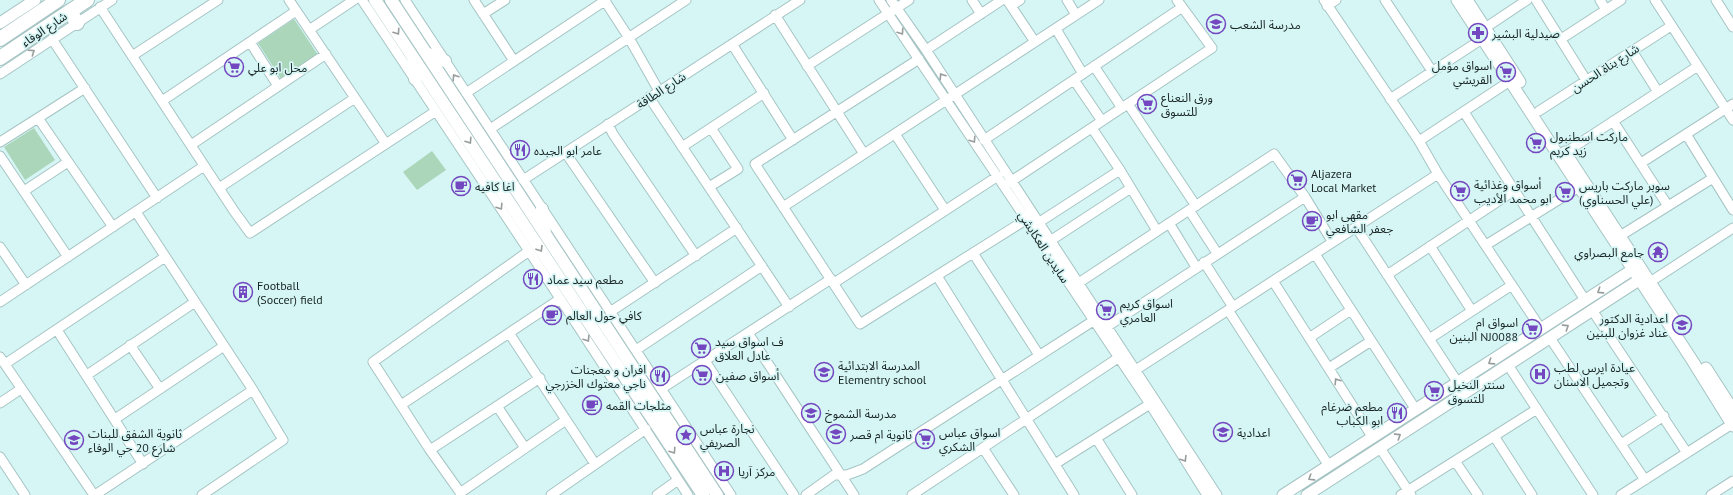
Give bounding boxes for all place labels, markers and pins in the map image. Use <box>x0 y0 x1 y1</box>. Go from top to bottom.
school or university icon: مدرسة الشعب <box>1205 13 1227 35</box>
place label: مدرسة الشعب <box>1230 17 1301 32</box>
pharmacy icon: صيدلية البشير <box>1467 22 1489 44</box>
place label: صيدلية البشير <box>1491 26 1560 41</box>
supermarket icon: محل ابو علي <box>223 56 245 78</box>
place label: اسواق مؤمل القريشي <box>1432 58 1492 89</box>
place label: محل ابو علي <box>248 60 307 77</box>
supermarket icon: اسواق مؤمل القريشي <box>1495 61 1517 83</box>
place label: ورق النعناع للتسوق <box>1161 90 1213 119</box>
supermarket icon: ورق النعناع للتسوق <box>1136 93 1158 115</box>
place label: ماركت اسطنبول زيد كريم <box>1550 129 1628 160</box>
supermarket icon: ماركت اسطنبول زيد كريم <box>1525 132 1547 154</box>
restaurant icon: عامر ابو الجبده <box>509 139 531 161</box>
place label: عامر ابو الجبده <box>534 143 602 158</box>
place label: Aljazera Local Market <box>1311 166 1376 195</box>
supermarket icon: Aljazera Local Market <box>1286 169 1308 191</box>
cafe icon: اغا كافيه <box>450 175 472 197</box>
place label: أسواق وغذائية ابو محمد الأديب <box>1474 177 1552 206</box>
place label: سوبر ماركت باريس (علي الحسناوي) <box>1579 178 1670 209</box>
place label: اغا كافيه <box>475 179 515 194</box>
supermarket icon: أسواق وغذائية ابو محمد الأديب <box>1449 180 1471 202</box>
supermarket icon: سوبر ماركت باريس (علي الحسناوي) <box>1554 181 1576 203</box>
place label: مقهى ابو جعفر الشافعي <box>1326 207 1393 238</box>
cafe icon: مقهى ابو جعفر الشافعي <box>1301 210 1323 232</box>
temple icon: جامع البصراوي <box>1647 241 1669 263</box>
place label: جامع البصراوي <box>1574 245 1644 262</box>
restaurant icon: مطعم سيد عماد <box>522 268 544 290</box>
place label: مطعم سيد عماد <box>547 272 624 289</box>
place label: Football (Soccer) field <box>257 278 323 307</box>
building icon: Football (Soccer) field <box>232 281 254 303</box>
place label: اسواق كريم العامري <box>1120 296 1173 327</box>
supermarket icon: اسواق كريم العامري <box>1095 299 1117 321</box>
cafe icon: كافي حول العالم <box>541 304 563 326</box>
place label: كافي حول العالم <box>566 308 643 325</box>
place label: اعدادية الدكتور عناد غزوان للبنين <box>1587 311 1668 340</box>
school or university icon: اعدادية الدكتور عناد غزوان للبنين <box>1671 314 1693 336</box>
place label: اسواق ام البنين NJ0088 <box>1450 315 1518 344</box>
supermarket icon: اسواق ام البنين NJ0088 <box>1521 318 1543 340</box>
place label: ف اسواق سيد عادل العلاق <box>715 334 784 363</box>
supermarket icon: ف اسواق سيد عادل العلاق <box>690 337 712 359</box>
place label: المدرسة الابتدائية Elementry school <box>838 358 927 387</box>
place label: عيادة ايرس لطب وتجميل الاسنان <box>1554 360 1635 389</box>
school or university icon: المدرسة الابتدائية Elementry school <box>813 361 835 383</box>
place label: افران و معجنات ناجي معتوك الخزرجي <box>545 362 646 393</box>
hospital icon: عيادة ايرس لطب وتجميل الاسنان <box>1529 363 1551 385</box>
supermarket icon: أسواق صفين <box>691 364 713 386</box>
restaurant icon: افران و معجنات ناجي معتوك الخزرجي <box>649 365 671 387</box>
place label: أسواق صفين <box>716 368 779 383</box>
place label: سنتر النخيل للتسوق <box>1448 377 1505 406</box>
supermarket icon: سنتر النخيل للتسوق <box>1423 380 1445 402</box>
cafe icon: مثلجات القمه <box>581 394 603 416</box>
place label: مثلجات القمه <box>606 398 671 413</box>
place label: مطعم ضرغام ابو الكباب <box>1321 399 1383 428</box>
school or university icon: مدرسة الشموخ <box>800 402 822 424</box>
restaurant icon: مطعم ضرغام ابو الكباب <box>1386 402 1408 424</box>
place label: مدرسة الشموخ <box>825 406 897 423</box>
place label: نجارة عباس الصريفي <box>700 421 755 452</box>
school or university icon: اعدادية <box>1212 421 1234 443</box>
school or university icon: ثانوية ام قصر <box>825 423 847 445</box>
place icon: نجارة عباس الصريفي <box>675 424 697 446</box>
place label: اسواق عباس الشكري <box>939 425 1001 456</box>
place label: اعدادية <box>1237 425 1270 440</box>
place label: ثانوية الشفق للبنات شارع 20 حي الوفاء <box>88 426 182 457</box>
place label: ثانوية ام قصر <box>849 427 912 444</box>
supermarket icon: اسواق عباس الشكري <box>914 428 936 450</box>
school or university icon: ثانوية الشفق للبنات شارع 20 حي الوفاء <box>63 429 85 451</box>
hospital icon: مركز آريا <box>713 460 735 482</box>
place label: مركز آريا <box>738 464 775 479</box>

